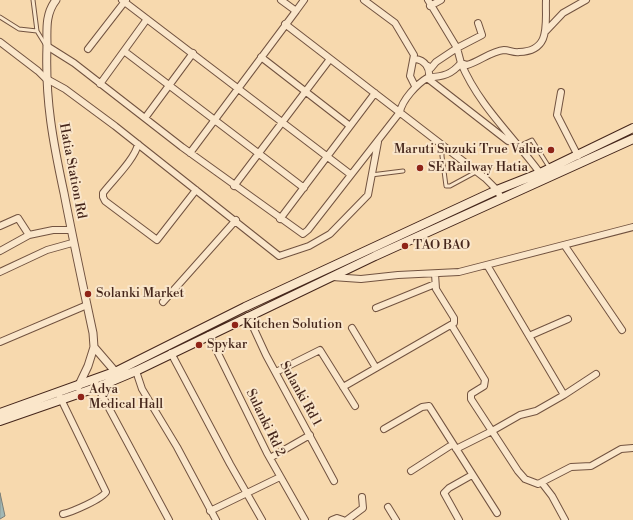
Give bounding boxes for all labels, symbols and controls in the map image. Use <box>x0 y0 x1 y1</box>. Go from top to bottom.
street label: Hatia Station Rd <box>55 122 89 220</box>
place label: Maruti Suzuki True Value <box>394 142 543 158</box>
marker: Maruti Suzuki True Value <box>546 145 556 155</box>
place label: SE Railway Hatia <box>428 160 528 176</box>
marker: SE Railway Hatia <box>415 163 425 173</box>
place label: TAO BAO <box>413 238 470 254</box>
marker: TAO BAO <box>400 241 410 251</box>
place label: Solanki Market <box>96 286 184 302</box>
marker: Solanki Market <box>83 289 93 299</box>
place label: Kitchen Solution <box>243 317 342 333</box>
marker: Kitchen Solution <box>230 320 240 330</box>
place label: Spykar <box>207 337 247 353</box>
marker: Spykar <box>194 340 204 350</box>
street label: Sulanki Rd 1 <box>276 359 324 429</box>
place label: Adya Medical Hall <box>89 382 163 413</box>
street label: Sulanki Rd 2 <box>242 387 288 459</box>
marker: Adya Medical Hall <box>76 392 86 402</box>

